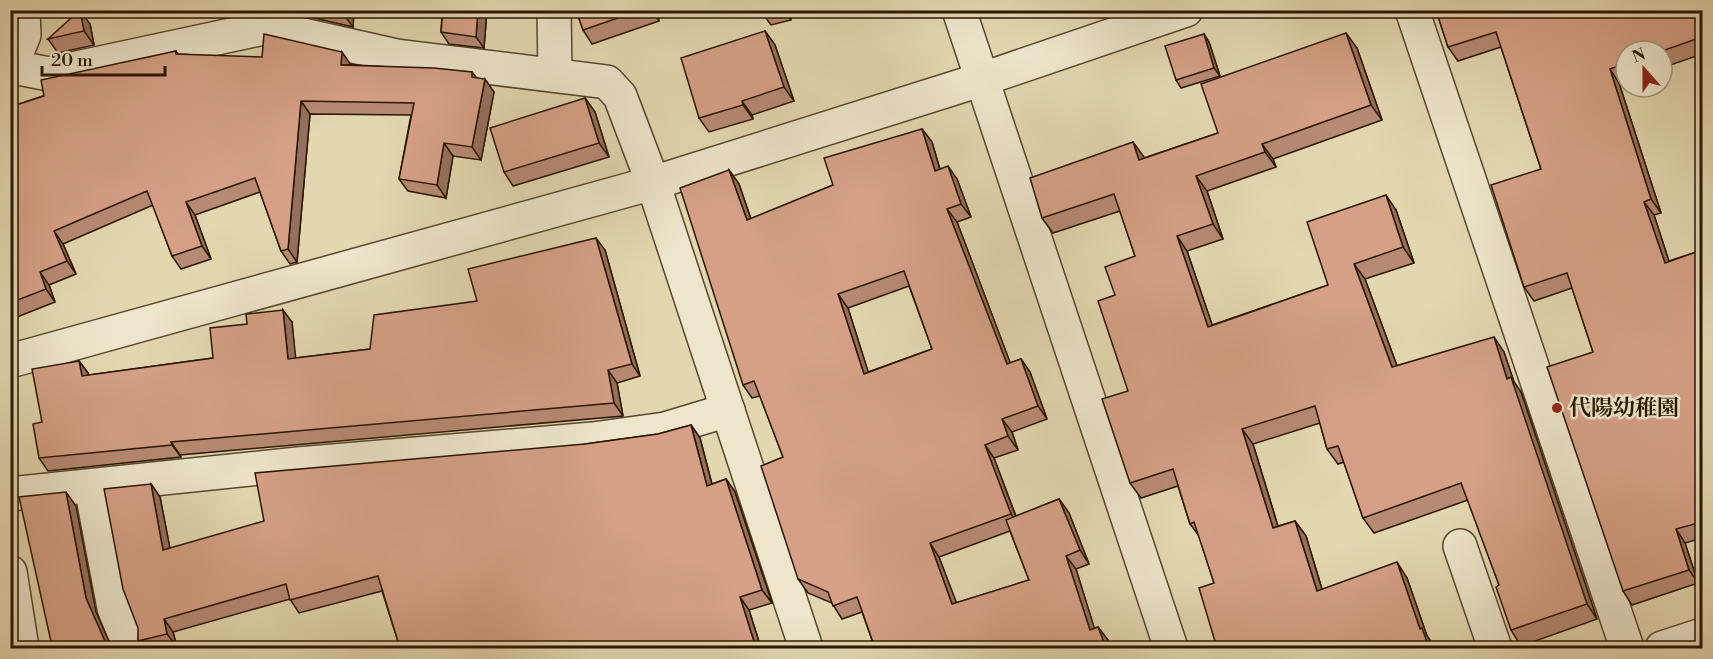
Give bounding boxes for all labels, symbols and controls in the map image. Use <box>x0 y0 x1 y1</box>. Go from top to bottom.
scale bar <box>42 39 165 77</box>
north arrow <box>1614 39 1674 99</box>
text: N <box>1629 44 1649 68</box>
text: 20 m <box>51 49 93 72</box>
place label: 代陽幼稚園 <box>1569 395 1679 422</box>
marker: 代陽幼稚園 <box>1550 401 1564 415</box>

